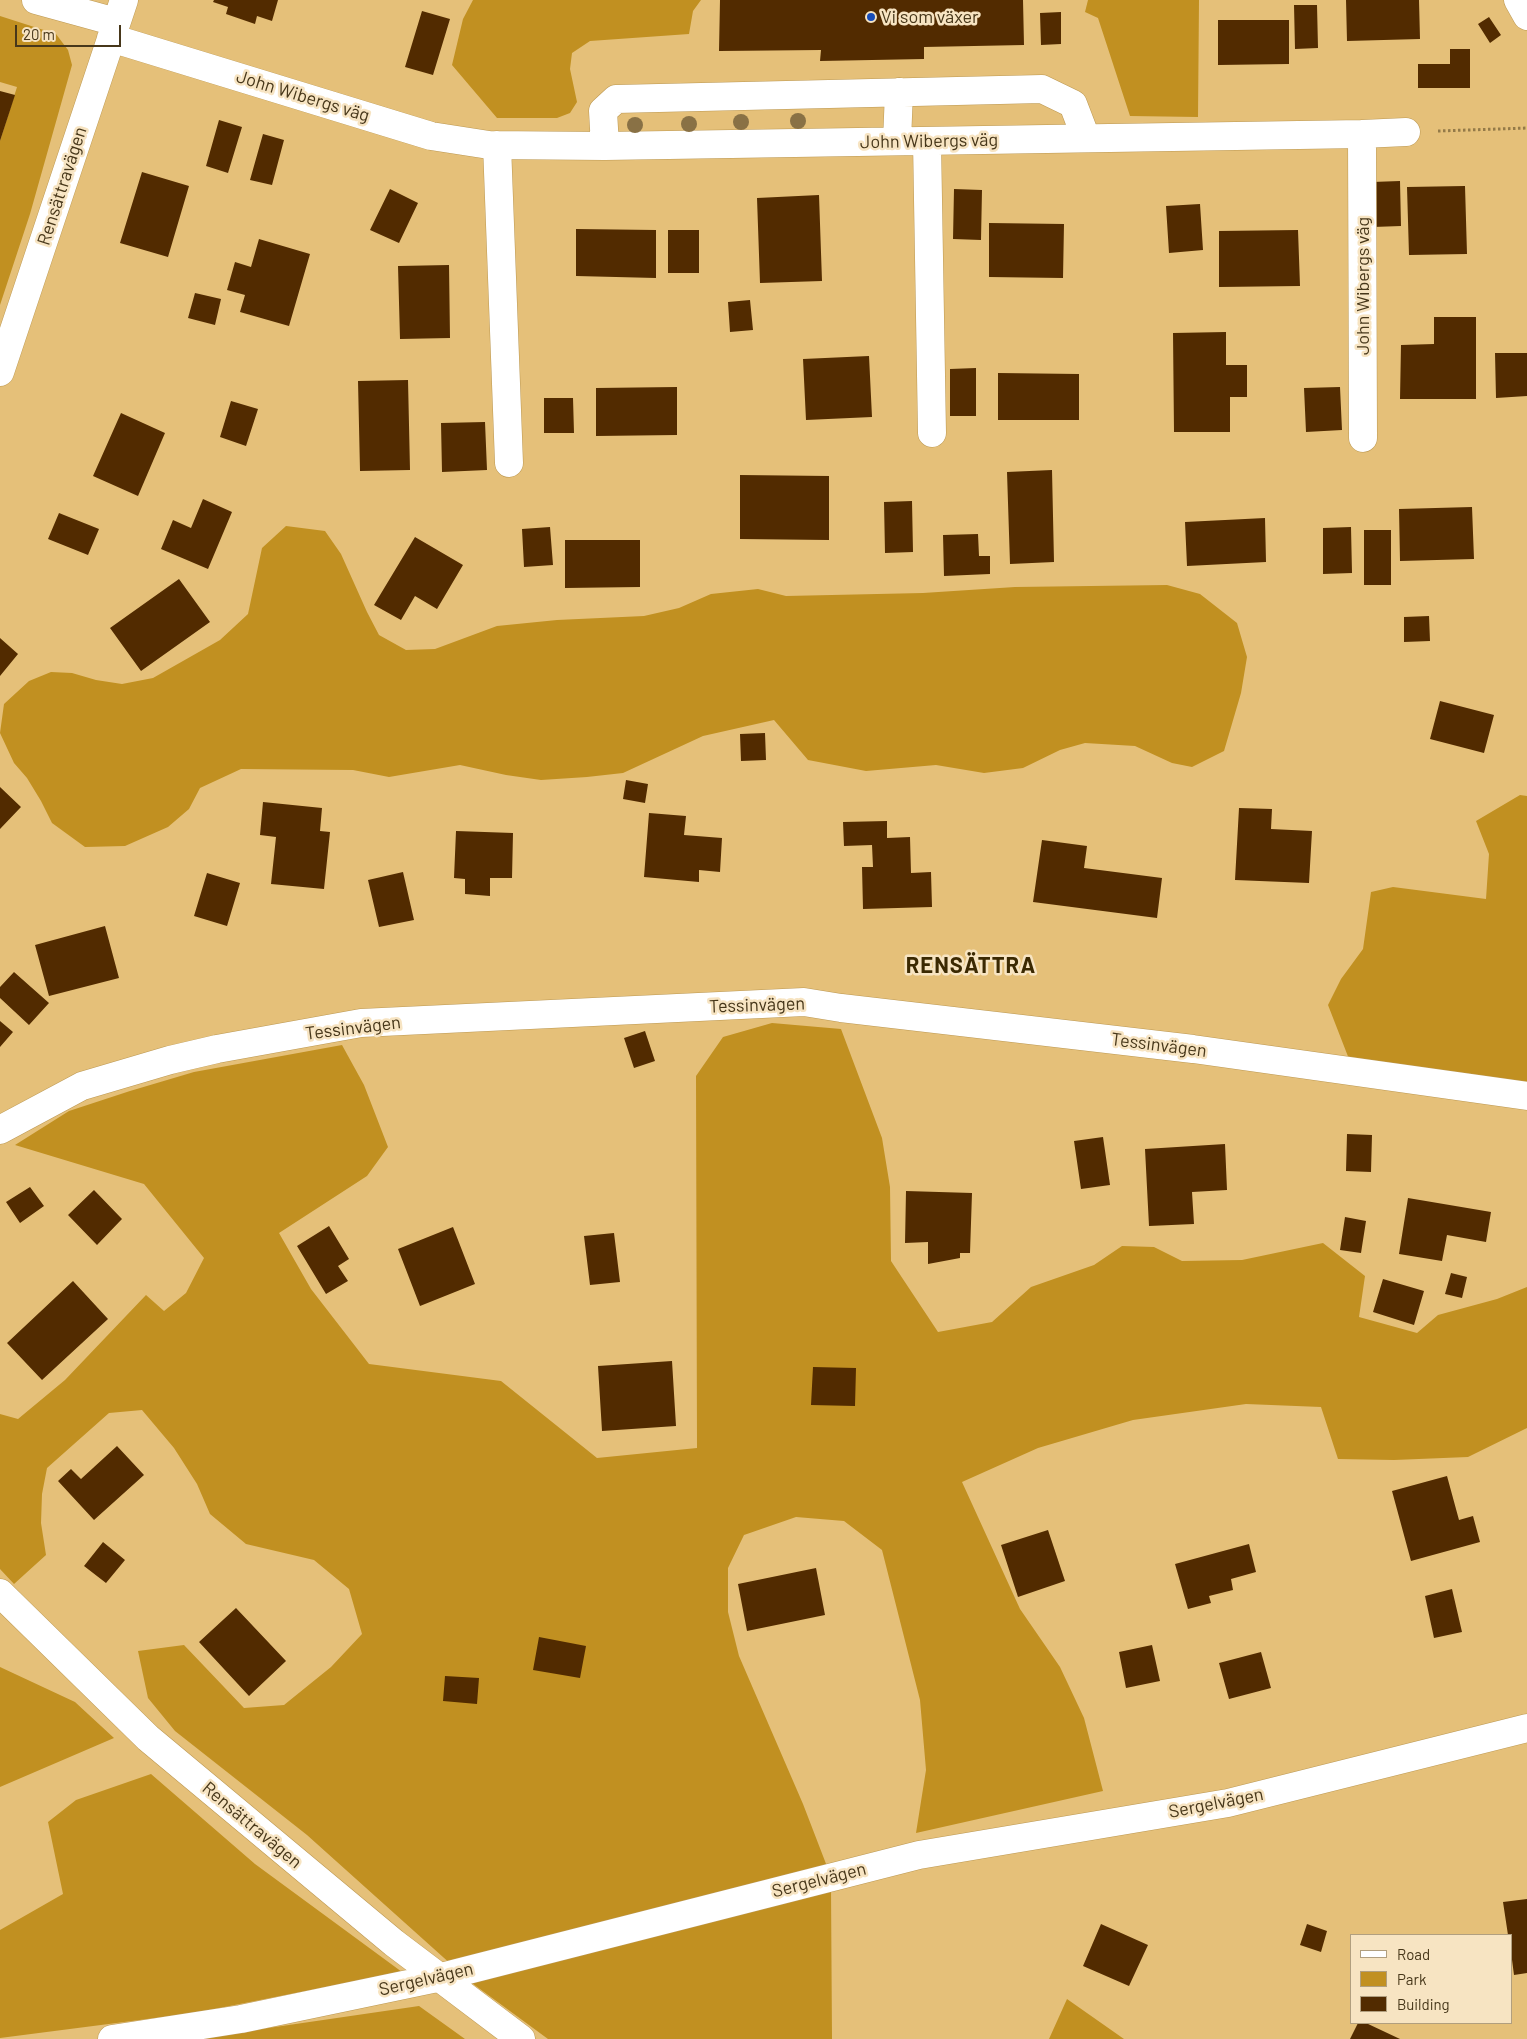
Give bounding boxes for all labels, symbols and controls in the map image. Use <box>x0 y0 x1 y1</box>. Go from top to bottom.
place label: Vi som växer <box>881 6 979 28</box>
marker: Vi som växer <box>865 11 877 23</box>
scale bar <box>18 15 124 47</box>
text: 20 m <box>23 25 55 43</box>
street label: John Wibergs väg <box>234 65 372 127</box>
street label: Rensättravägen <box>33 124 91 248</box>
street label: John Wibergs väg <box>860 129 998 153</box>
street label: John Wibergs väg <box>1352 217 1374 355</box>
district label: RENSÄTTRA <box>905 953 1037 979</box>
street label: Tessinvägen <box>709 993 805 1017</box>
street label: Tessinvägen <box>304 1011 402 1045</box>
street label: Tessinvägen <box>1110 1028 1208 1062</box>
street label: Rensättravägen <box>198 1777 306 1873</box>
street label: Sergelvägen <box>1167 1783 1265 1823</box>
street label: Sergelvägen <box>770 1858 868 1902</box>
legend <box>1350 1934 1512 2024</box>
text: Road <box>1397 1945 1430 1963</box>
street label: Sergelvägen <box>377 1958 475 2000</box>
text: Park <box>1397 1970 1426 1988</box>
text: Building <box>1397 1995 1450 2013</box>

